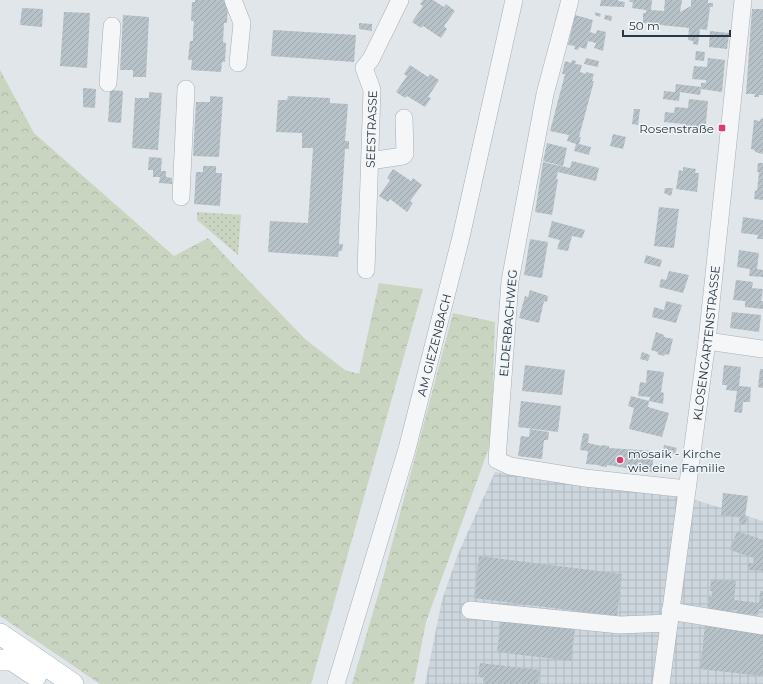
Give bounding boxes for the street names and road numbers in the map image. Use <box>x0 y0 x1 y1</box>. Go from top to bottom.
street label: SEESTRASSE <box>362 90 379 168</box>
street label: KLOSENGARTENSTRASSE <box>689 265 722 421</box>
street label: ELDERBACHWEG <box>496 269 520 377</box>
street label: AM GIEZENBACH <box>413 292 454 398</box>

